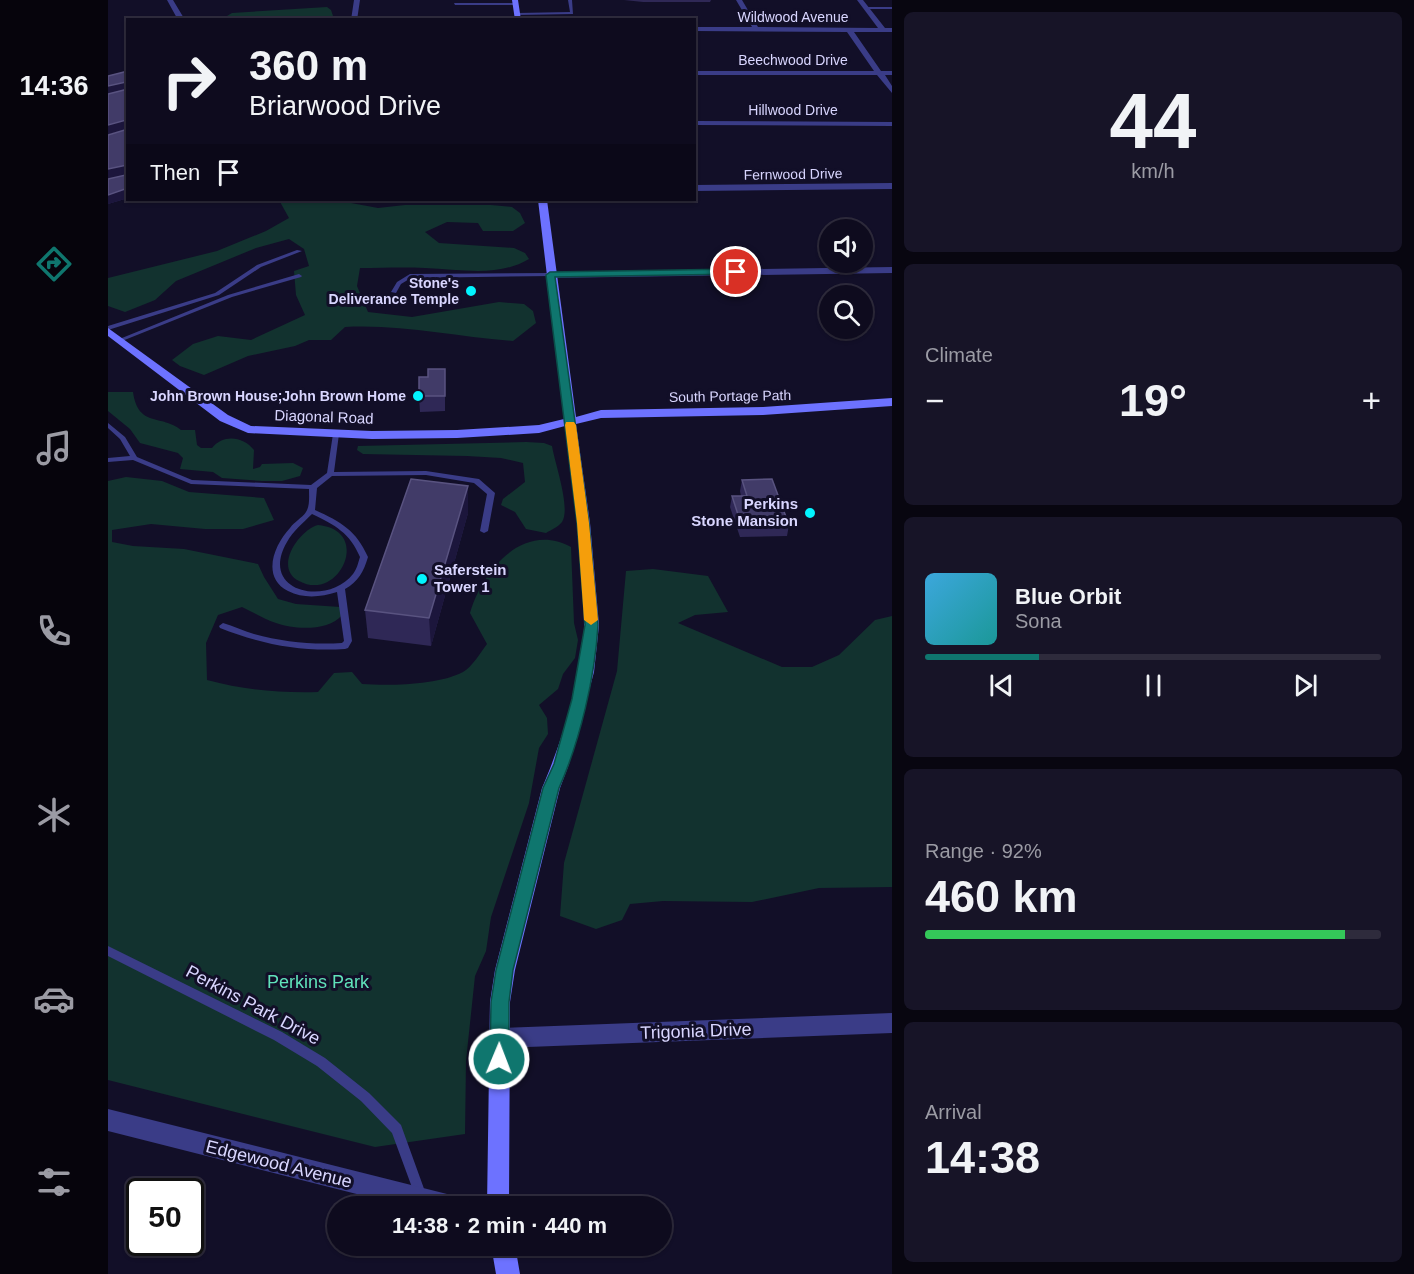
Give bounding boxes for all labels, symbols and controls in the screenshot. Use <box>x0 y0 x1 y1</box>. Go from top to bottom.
street label: Wildwood Avenue <box>737 9 849 25</box>
icon: right <box>150 42 228 120</box>
text: 360 m <box>249 42 368 89</box>
street label: Beechwood Drive <box>738 52 848 68</box>
text: 14:36 <box>19 71 89 101</box>
text: 44 <box>1110 77 1196 165</box>
text: Briarwood Drive <box>249 91 441 121</box>
street label: Hillwood Drive <box>748 102 838 118</box>
icon: arrive <box>212 156 245 189</box>
text: Then <box>150 160 200 185</box>
text: km/h <box>1131 160 1175 182</box>
street label: Fernwood Drive <box>743 165 843 183</box>
map controls <box>819 219 873 339</box>
button: sound <box>819 219 873 273</box>
icon: directions <box>33 243 75 285</box>
pin <box>710 246 761 297</box>
icon: arrive <box>719 255 752 288</box>
place label: Stone's Deliverance Temple <box>329 275 459 307</box>
marker: Stone's Deliverance Temple <box>464 284 478 298</box>
button: search <box>819 285 873 339</box>
text: Climate <box>925 344 993 366</box>
text: 19° <box>1119 375 1187 426</box>
text: − <box>925 382 944 419</box>
text: + <box>1362 382 1381 419</box>
street label: South Portage Path <box>669 387 791 405</box>
place label: John Brown House;John Brown Home <box>150 388 406 404</box>
marker: John Brown House;John Brown Home <box>411 389 425 403</box>
street label: Diagonal Road <box>274 406 374 427</box>
icon: music <box>33 427 75 469</box>
place label: Perkins Stone Mansion <box>691 495 798 529</box>
marker: Perkins Stone Mansion <box>803 506 817 520</box>
place label: Saferstein Tower 1 <box>434 561 507 595</box>
marker: Saferstein Tower 1 <box>415 572 429 586</box>
text: Blue Orbit <box>1015 584 1121 609</box>
icon: phone <box>33 610 75 652</box>
text: Sona <box>1015 610 1062 632</box>
icon: previous <box>985 669 1018 702</box>
icon: pause <box>1137 669 1170 702</box>
icon: next <box>1289 669 1322 702</box>
icon: climate <box>33 794 75 836</box>
text: Range · 92% <box>925 840 1042 862</box>
text: 460 km <box>925 871 1078 922</box>
street label: Perkins Park Drive <box>183 961 323 1049</box>
park label: Perkins Park <box>267 972 370 992</box>
icon: car <box>33 978 75 1020</box>
street label: Trigonia Drive <box>640 1019 752 1043</box>
position arrow <box>467 1027 531 1091</box>
text: Arrival <box>925 1101 982 1123</box>
text: 14:38 <box>925 1132 1040 1183</box>
street label: Edgewood Avenue <box>204 1136 354 1192</box>
icon: filters <box>33 1161 75 1203</box>
speed limit sign: 50 <box>126 1178 204 1256</box>
text: 14:38 · 2 min · 440 m <box>392 1213 607 1238</box>

